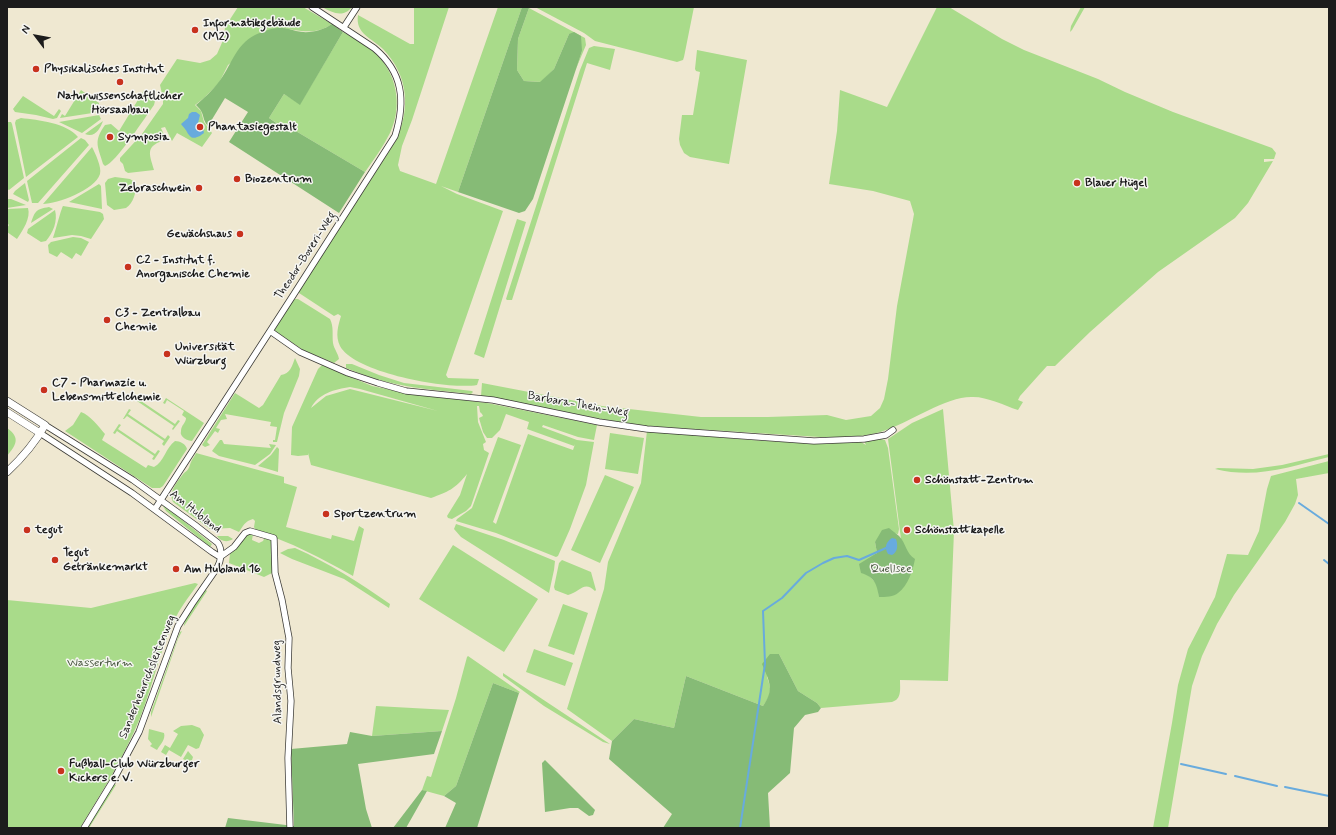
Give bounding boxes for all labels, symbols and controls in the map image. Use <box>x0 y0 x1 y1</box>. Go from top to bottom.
north arrow <box>16 16 56 56</box>
place label: Informatikgebäude (M2) <box>203 16 301 44</box>
text: N <box>18 23 34 36</box>
marker: Informatikgebäude (M2) <box>190 25 200 35</box>
place label: Physikalisches Institut <box>44 62 164 76</box>
marker: Physikalisches Institut <box>31 64 41 74</box>
marker: Naturwissenschaftlicher Hörsaalbau <box>115 77 125 87</box>
place label: Naturwissenschaftlicher Hörsaalbau <box>57 89 183 117</box>
place label: Phantasiegestalt <box>208 120 297 134</box>
marker: Phantasiegestalt <box>195 122 205 132</box>
place label: Symposia <box>118 130 169 144</box>
marker: Symposia <box>105 132 115 142</box>
place label: Biozentrum <box>245 172 312 186</box>
marker: Biozentrum <box>232 174 242 184</box>
place label: Blauer Hügel <box>1085 176 1147 190</box>
marker: Blauer Hügel <box>1072 178 1082 188</box>
place label: Zebraschwein <box>119 181 191 195</box>
marker: Zebraschwein <box>194 183 204 193</box>
street label: Theodor-Boveri-Weg <box>272 209 340 303</box>
place label: Gewächshaus <box>167 227 232 241</box>
marker: Gewächshaus <box>235 229 245 239</box>
place label: C2 - Institut f. Anorganische Chemie <box>136 253 250 281</box>
marker: C2 - Institut f. Anorganische Chemie <box>123 262 133 272</box>
place label: C3 - Zentralbau Chemie <box>115 306 200 334</box>
marker: C3 - Zentralbau Chemie <box>102 315 112 325</box>
place label: Universität Würzburg <box>175 340 235 368</box>
marker: Universität Würzburg <box>162 349 172 359</box>
place label: C7 - Pharmazie u. Lebensmittelchemie <box>52 376 161 404</box>
marker: C7 - Pharmazie u. Lebensmittelchemie <box>39 385 49 395</box>
street label: Barbara-Thein-Weg <box>526 389 630 421</box>
place label: Schönstatt-Zentrum <box>925 473 1033 487</box>
marker: Schönstatt-Zentrum <box>912 475 922 485</box>
street label: Am Hubland <box>166 487 224 537</box>
place label: Sportzentrum <box>334 507 416 521</box>
marker: Sportzentrum <box>321 509 331 519</box>
place label: tegut <box>35 523 63 537</box>
place label: Schönstattkapelle <box>915 523 1005 537</box>
marker: tegut <box>22 525 32 535</box>
marker: Schönstattkapelle <box>902 525 912 535</box>
place label: Tegut Getränkemarkt <box>63 546 148 574</box>
marker: Tegut Getränkemarkt <box>50 555 60 565</box>
place label: Am Hubland 16 <box>184 562 261 576</box>
park label: Quellsee <box>870 562 912 576</box>
marker: Am Hubland 16 <box>171 564 181 574</box>
street label: Sanderheinrichsleitenweg <box>117 613 179 741</box>
street label: Alandsgrundweg <box>270 640 286 724</box>
park label: Wasserturm <box>67 656 133 670</box>
place label: Fußball-Club Würzburger Kickers e. V. <box>69 757 199 785</box>
marker: Fußball-Club Würzburger Kickers e. V. <box>56 766 66 776</box>

